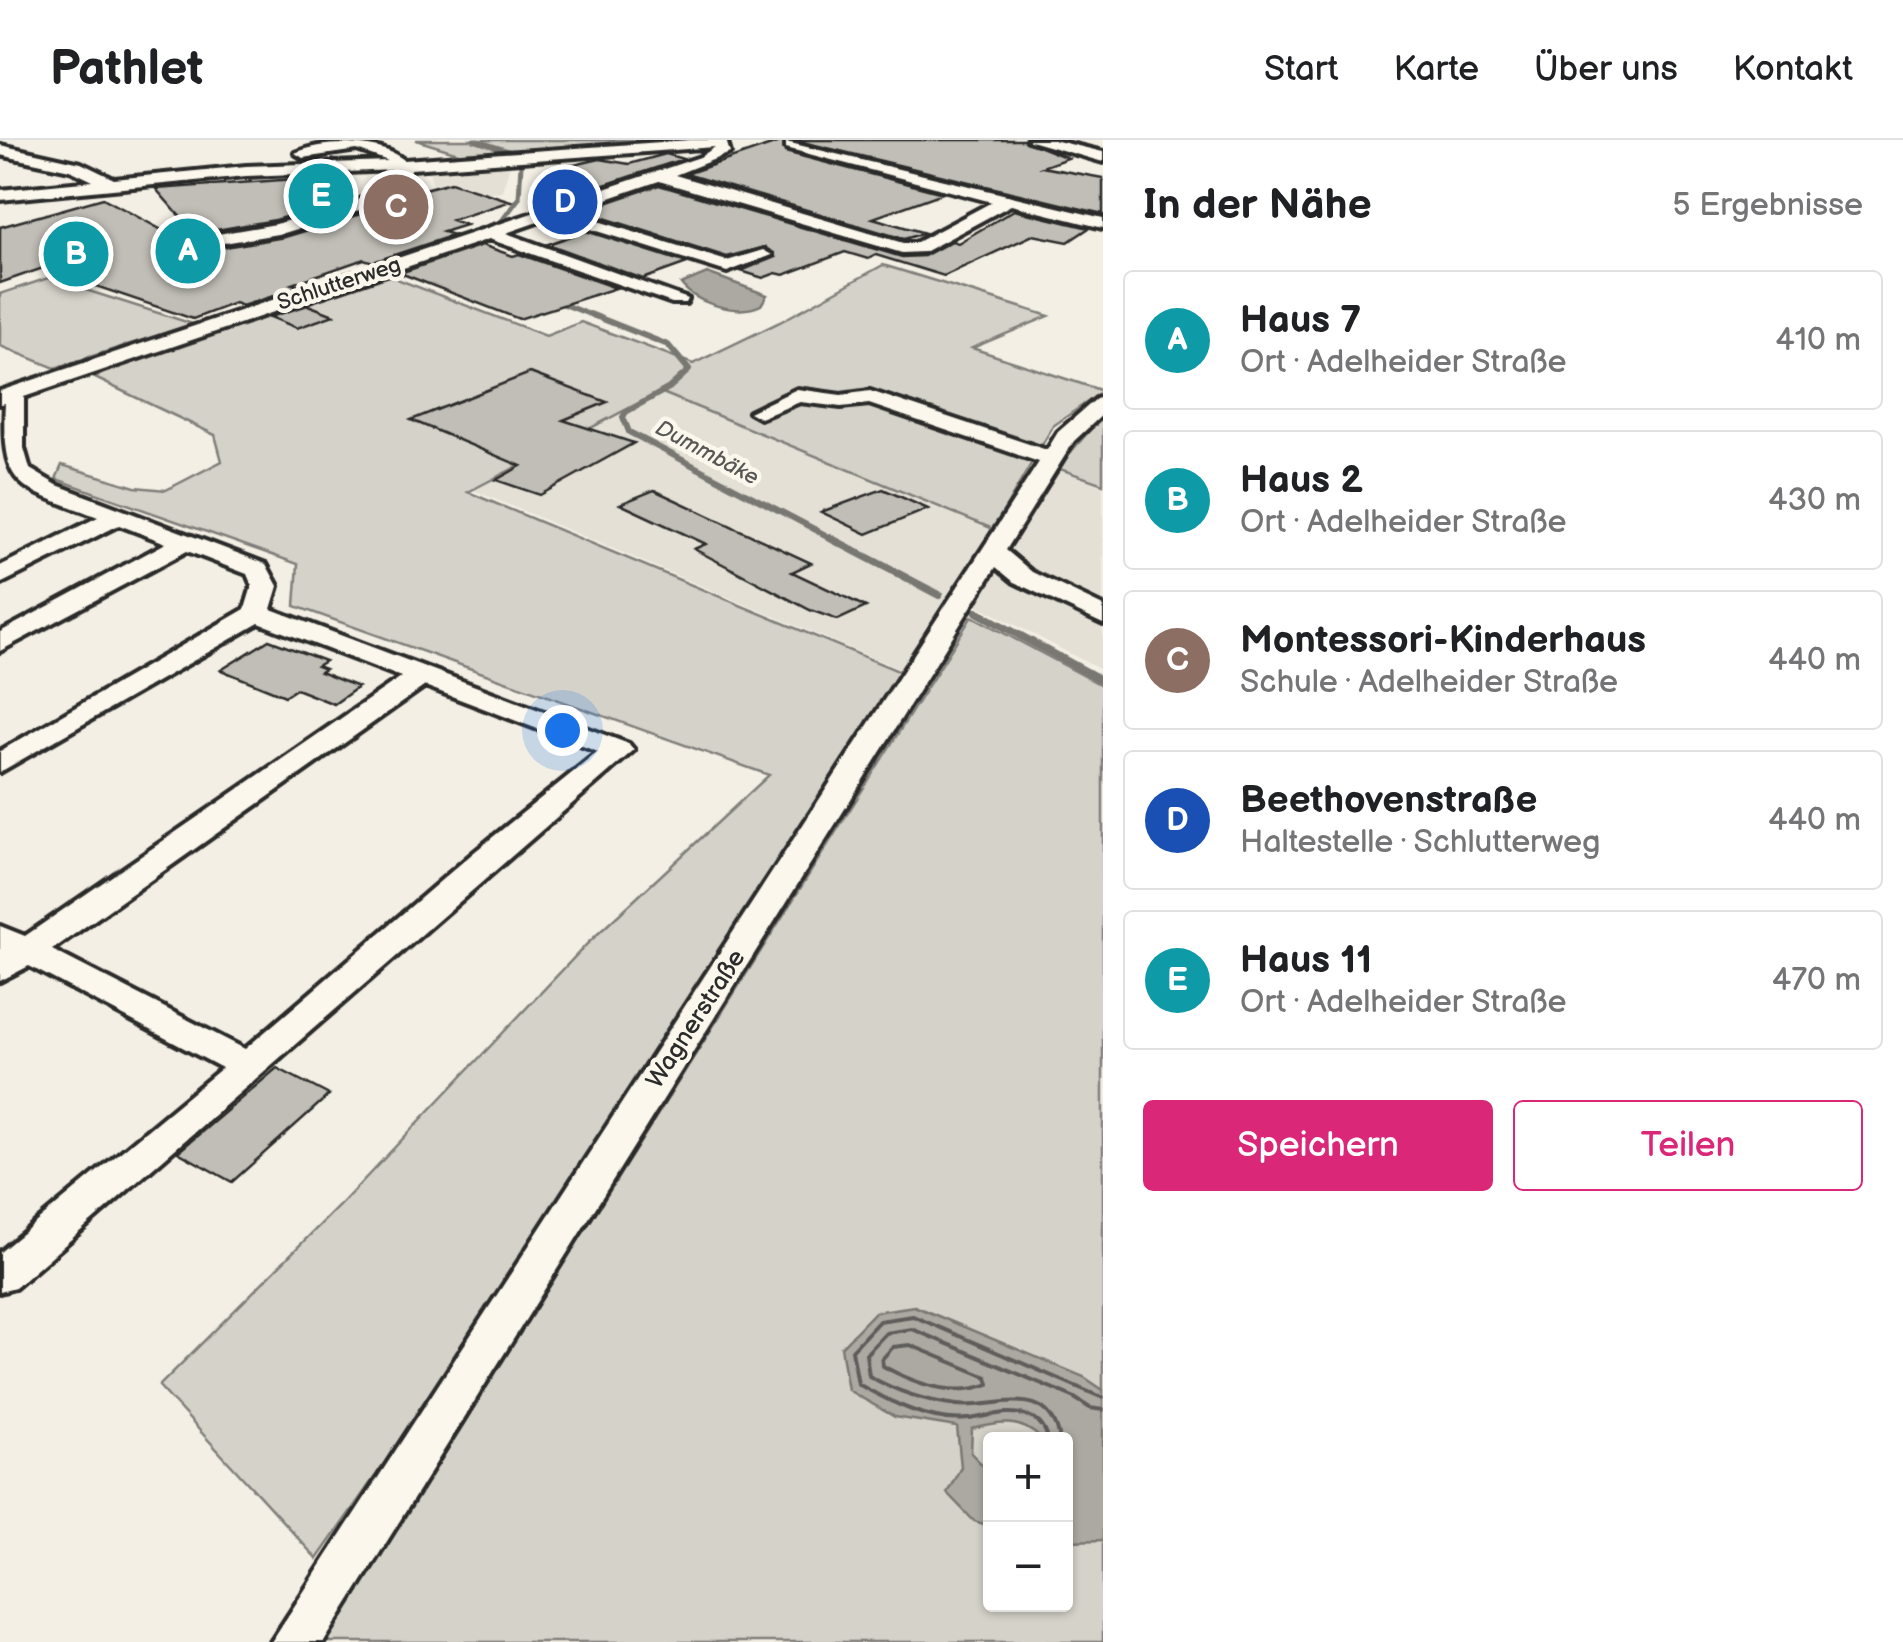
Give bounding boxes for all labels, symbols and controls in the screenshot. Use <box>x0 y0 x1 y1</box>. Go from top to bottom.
text: Pathlet <box>50 41 203 98</box>
text: Start <box>1264 48 1339 91</box>
text: Karte <box>1394 48 1479 91</box>
text: Über uns <box>1534 48 1678 91</box>
text: Kontakt <box>1733 48 1853 91</box>
pin: E <box>288 158 354 234</box>
pin: D <box>532 164 598 240</box>
pin: C <box>364 170 428 244</box>
text: In der Nähe <box>1143 180 1372 231</box>
text: 5 Ergebnisse <box>1672 186 1863 225</box>
pin: A <box>156 214 220 288</box>
pin: B <box>44 216 108 292</box>
street label: Schlutterweg <box>274 251 404 317</box>
text: Haus 7 <box>1240 298 1361 343</box>
text: A <box>1168 321 1187 360</box>
text: 410 m <box>1775 321 1861 360</box>
text: Ort · Adelheider Straße <box>1240 343 1566 382</box>
water label: Dummbäke <box>651 415 763 492</box>
text: Haus 2 <box>1240 458 1363 503</box>
text: B <box>1166 481 1189 520</box>
text: 430 m <box>1768 481 1861 520</box>
text: Ort · Adelheider Straße <box>1240 503 1566 542</box>
text: Montessori-Kinderhaus <box>1240 618 1646 663</box>
text: C <box>1166 641 1189 680</box>
text: 440 m <box>1768 641 1861 680</box>
text: Schule · Adelheider Straße <box>1240 663 1618 702</box>
your location <box>537 705 588 756</box>
text: Beethovenstraße <box>1240 778 1537 823</box>
text: D <box>1166 801 1189 840</box>
text: 440 m <box>1768 801 1861 840</box>
text: Haltestelle · Schlutterweg <box>1240 823 1600 862</box>
text: Haus 11 <box>1240 938 1372 983</box>
street label: Wagnerstraße <box>640 944 753 1094</box>
text: E <box>1167 961 1188 1000</box>
text: 470 m <box>1772 961 1861 1000</box>
text: Ort · Adelheider Straße <box>1240 983 1566 1022</box>
button: Speichern <box>1143 1100 1493 1191</box>
button: Teilen <box>1513 1100 1863 1191</box>
map controls <box>983 1432 1073 1612</box>
button: + <box>983 1432 1073 1522</box>
button: − <box>983 1522 1073 1612</box>

